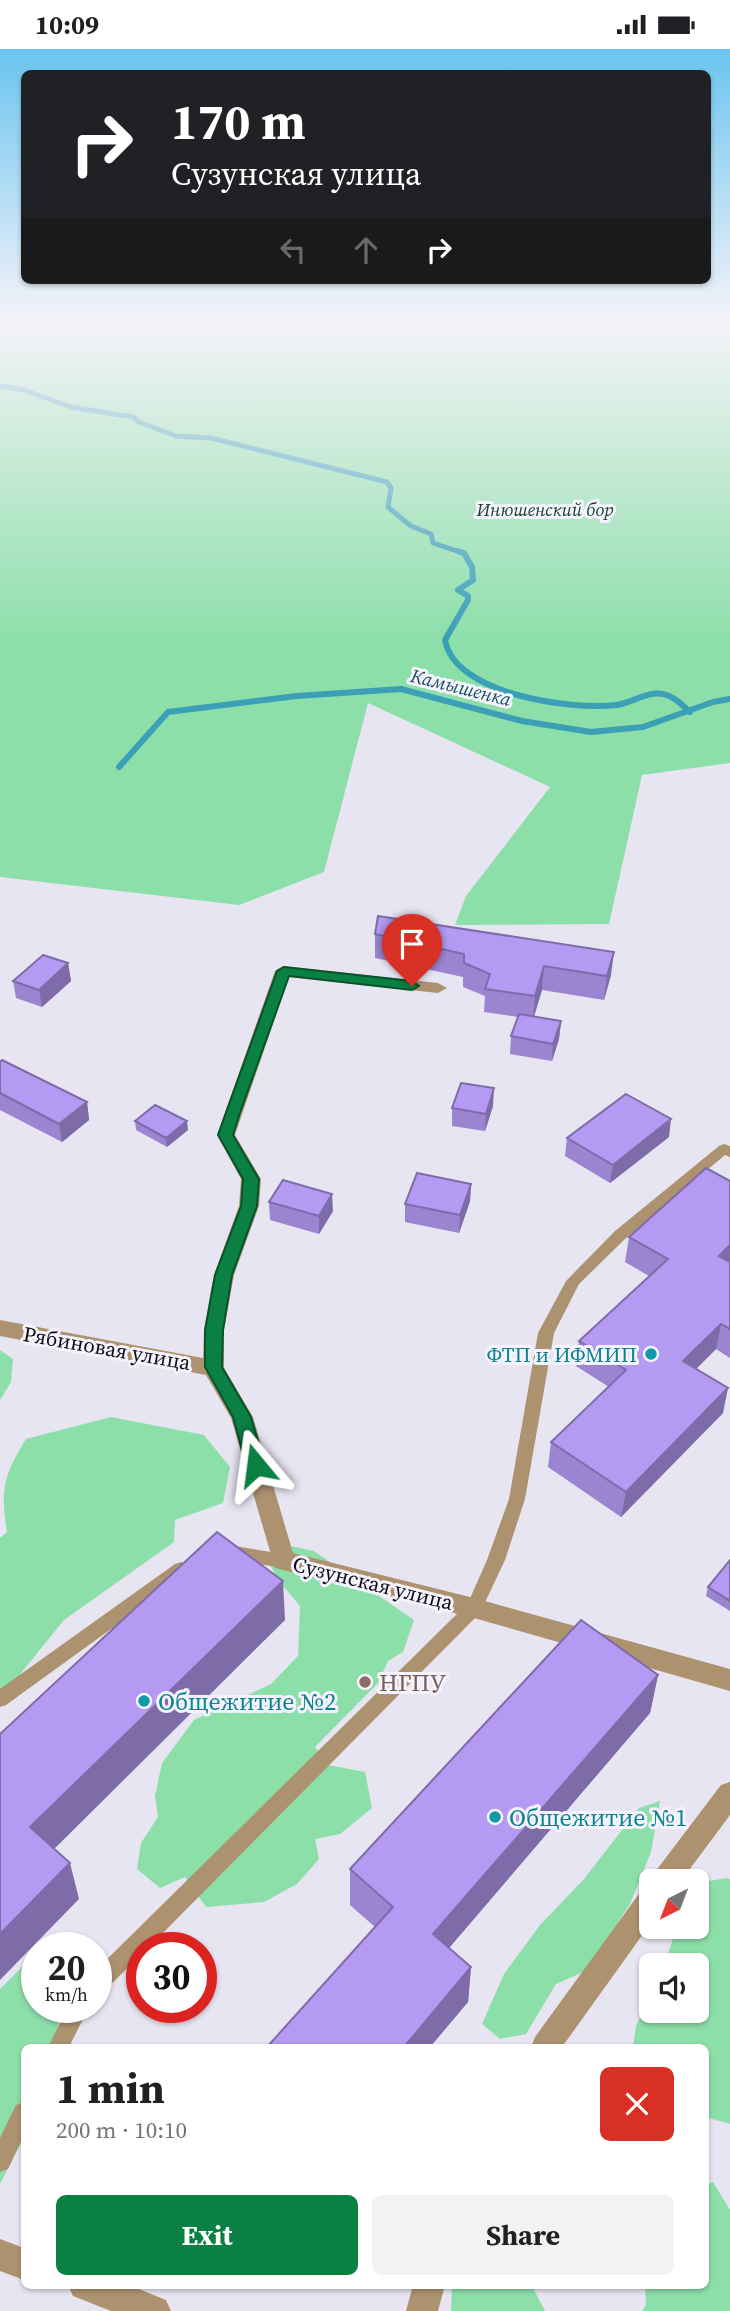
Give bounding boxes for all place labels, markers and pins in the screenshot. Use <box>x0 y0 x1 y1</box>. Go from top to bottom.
pin <box>382 914 442 986</box>
place label: ФТП и ИФМИП <box>487 1340 637 1369</box>
marker: ФТП и ИФМИП <box>643 1346 659 1362</box>
place label: НГПУ <box>379 1666 446 1699</box>
marker: НГПУ <box>357 1674 373 1690</box>
place label: Общежитие №2 <box>158 1685 336 1718</box>
marker: Общежитие №2 <box>136 1693 152 1709</box>
place label: Общежитие №1 <box>509 1801 687 1834</box>
marker: Общежитие №1 <box>487 1809 503 1825</box>

